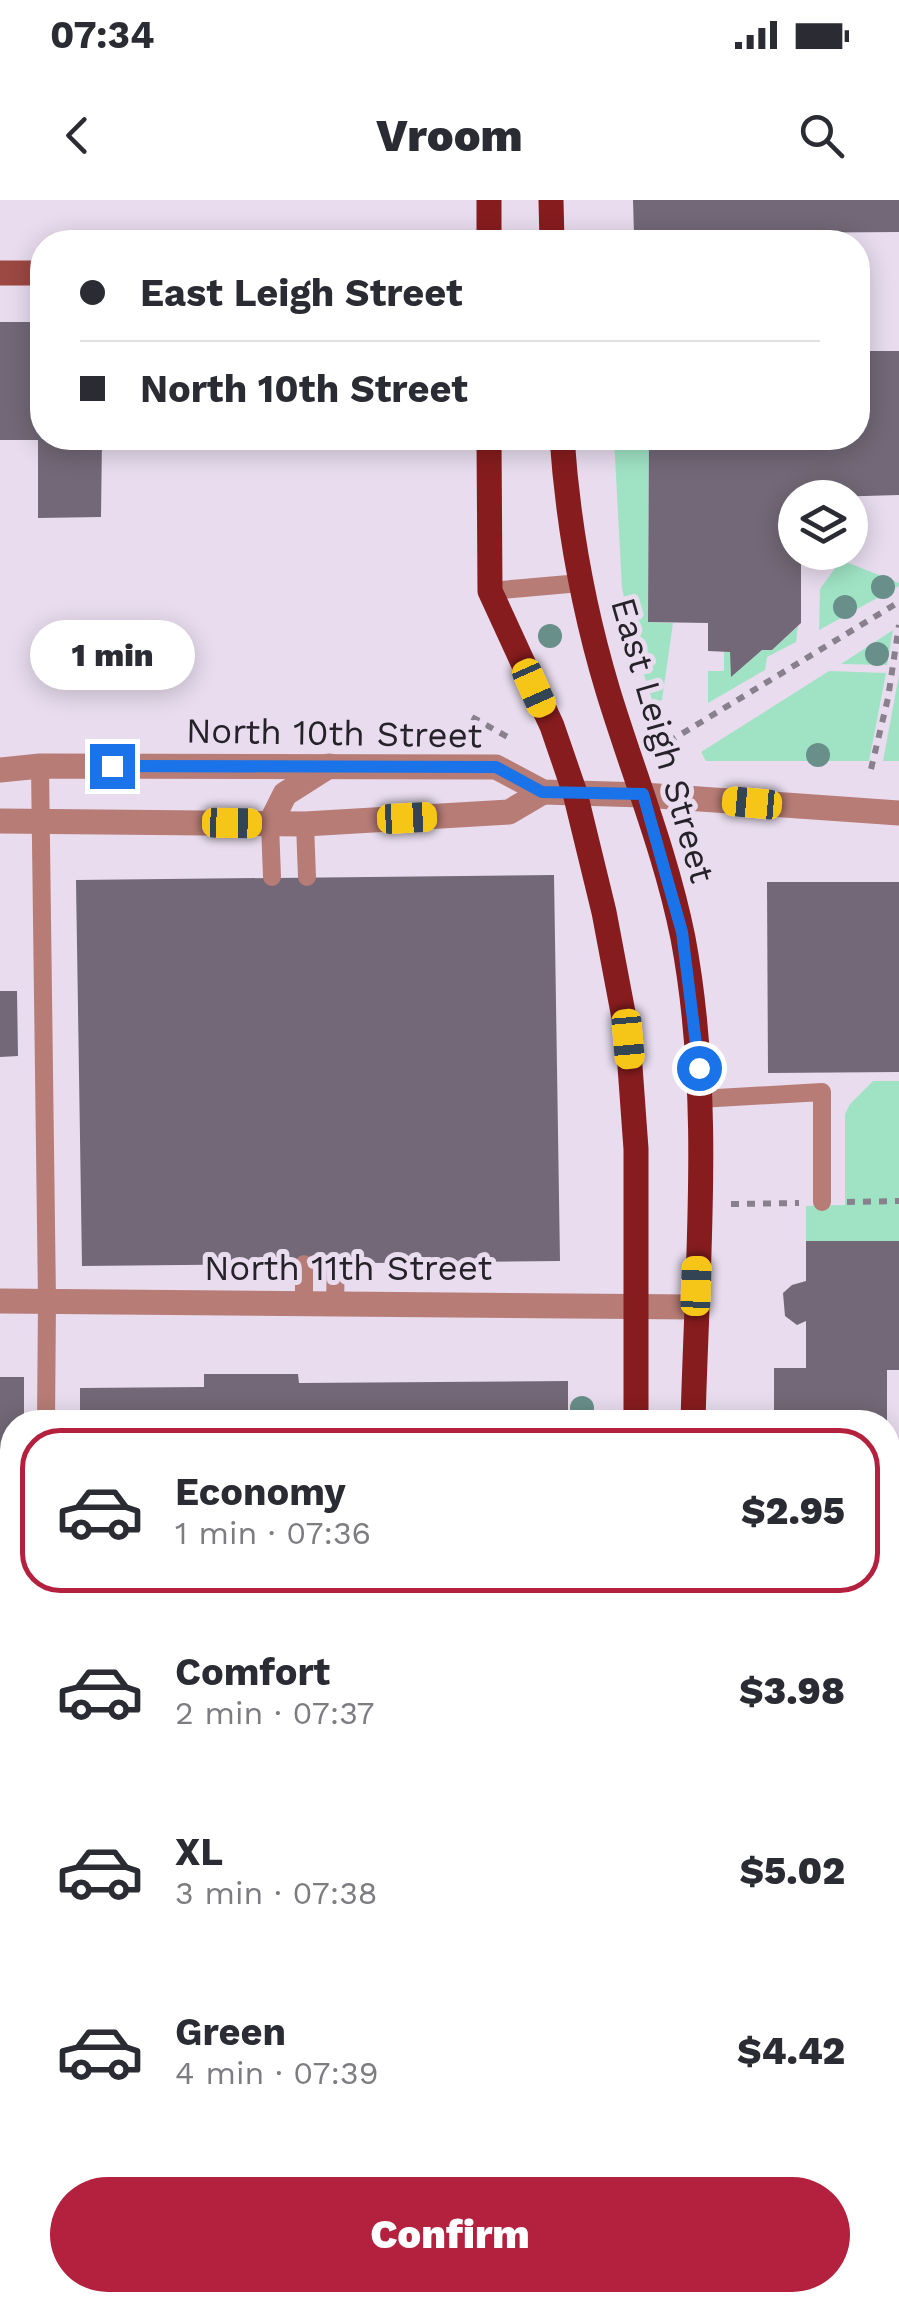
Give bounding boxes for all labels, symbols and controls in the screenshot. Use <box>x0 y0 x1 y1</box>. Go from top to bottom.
text: 07:34 <box>50 13 154 57</box>
icon: back <box>50 108 105 163</box>
icon: search <box>794 108 849 163</box>
text: Vroom <box>376 109 523 162</box>
text: East Leigh Street <box>140 271 463 315</box>
text: North 10th Street <box>140 367 468 411</box>
map controls <box>778 480 868 570</box>
button: layers <box>778 480 868 570</box>
street label: East Leigh Street <box>602 593 724 888</box>
callout: 1 min <box>29 621 194 691</box>
text: 1 min <box>71 636 154 674</box>
car <box>508 654 560 722</box>
street label: North 10th Street <box>186 709 483 757</box>
route end <box>90 744 135 789</box>
car <box>721 785 783 821</box>
car <box>376 801 438 835</box>
car <box>202 807 262 839</box>
car <box>610 1008 646 1070</box>
route start <box>677 1046 722 1091</box>
street label: North 11th Street <box>204 1247 492 1289</box>
car <box>680 1255 712 1317</box>
icon: car <box>55 1466 145 1556</box>
text: Economy <box>175 1470 346 1514</box>
text: $2.95 <box>741 1489 845 1533</box>
text: 1 min · 07:36 <box>175 1514 371 1552</box>
icon: car <box>55 1646 145 1736</box>
text: Comfort <box>175 1650 330 1694</box>
text: $3.98 <box>739 1669 845 1713</box>
text: 2 min · 07:37 <box>175 1694 374 1732</box>
icon: car <box>55 1826 145 1916</box>
text: XL <box>175 1830 223 1874</box>
text: $5.02 <box>739 1849 845 1893</box>
text: 3 min · 07:38 <box>175 1874 378 1912</box>
icon: car <box>55 2006 145 2096</box>
text: Green <box>175 2010 286 2054</box>
text: $4.42 <box>737 2029 845 2073</box>
text: 4 min · 07:39 <box>175 2054 378 2092</box>
button: Confirm <box>50 2177 850 2292</box>

